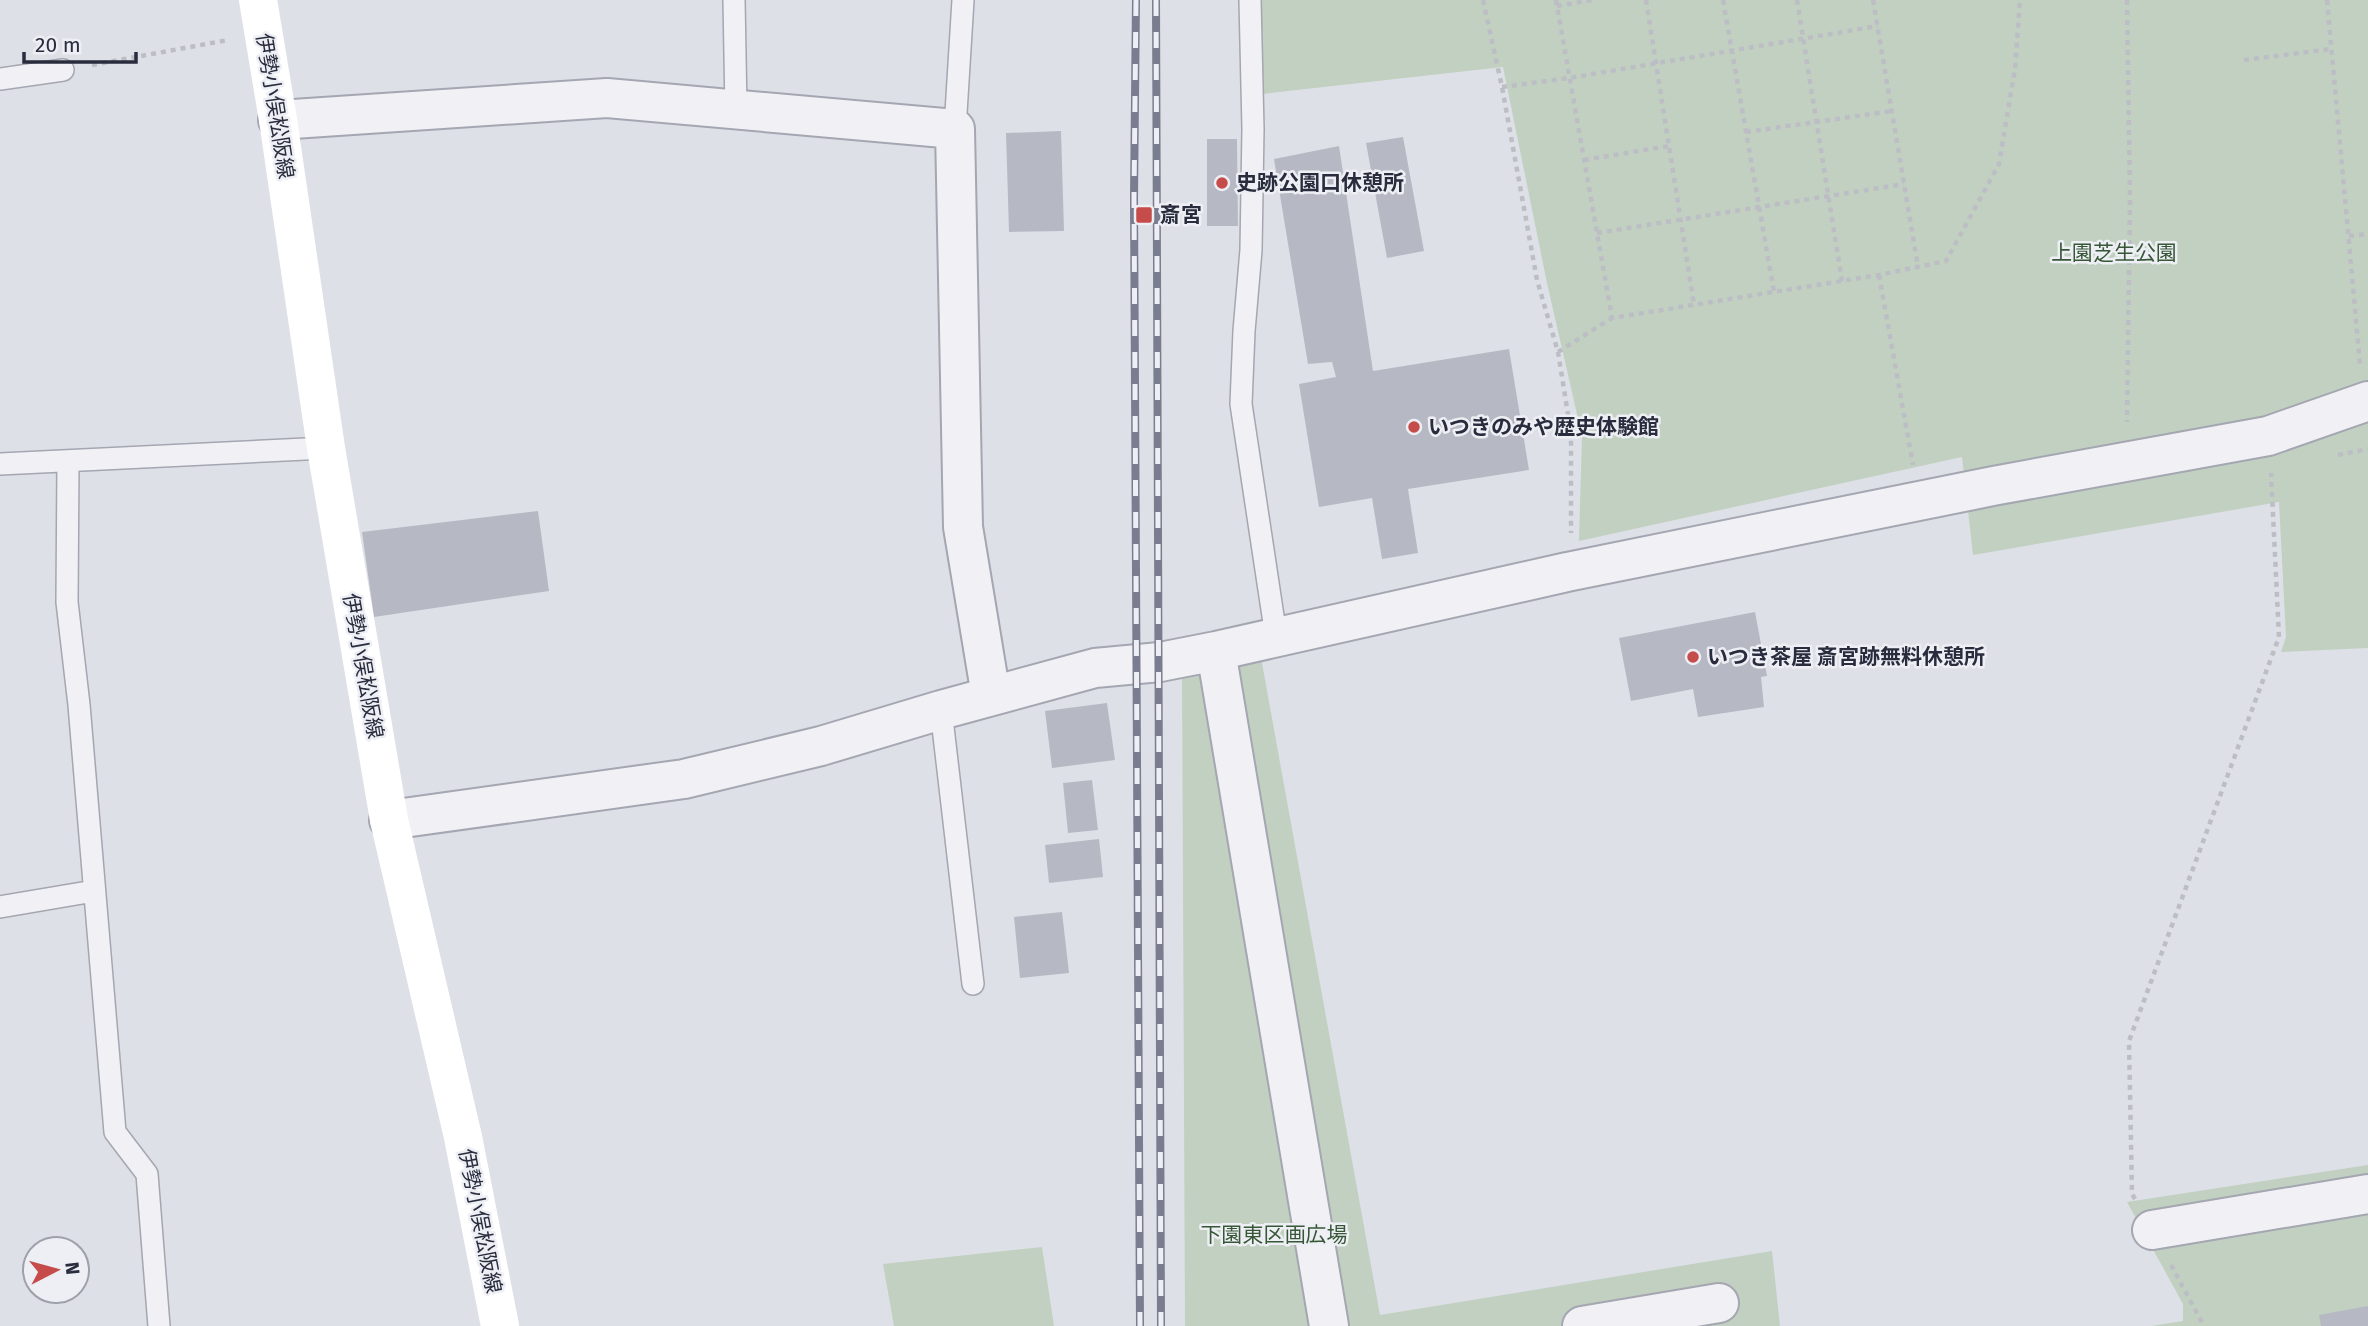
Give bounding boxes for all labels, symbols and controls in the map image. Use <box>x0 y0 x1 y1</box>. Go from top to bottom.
scale bar <box>24 21 136 65</box>
street label: 伊勢小俣松阪線 <box>251 31 299 181</box>
text: 20 m <box>35 32 81 58</box>
place label: 史跡公園口休憩所 <box>1236 170 1404 196</box>
marker: 史跡公園口休憩所 <box>1214 175 1230 191</box>
place label: 斎宮 <box>1160 202 1202 228</box>
marker: 斎宮 <box>1134 205 1154 225</box>
park label: 上園芝生公園 <box>2051 240 2177 266</box>
place label: いつきのみや歴史体験館 <box>1428 414 1659 440</box>
marker: いつきのみや歴史体験館 <box>1406 419 1422 435</box>
street label: 伊勢小俣松阪線 <box>337 591 389 741</box>
place label: いつき茶屋 斎宮跡無料休憩所 <box>1707 644 1985 670</box>
marker: いつき茶屋 斎宮跡無料休憩所 <box>1685 649 1701 665</box>
street label: 伊勢小俣松阪線 <box>453 1146 507 1296</box>
park label: 下園東区画広場 <box>1201 1222 1348 1248</box>
north arrow <box>21 1235 91 1305</box>
text: N <box>60 1261 85 1276</box>

